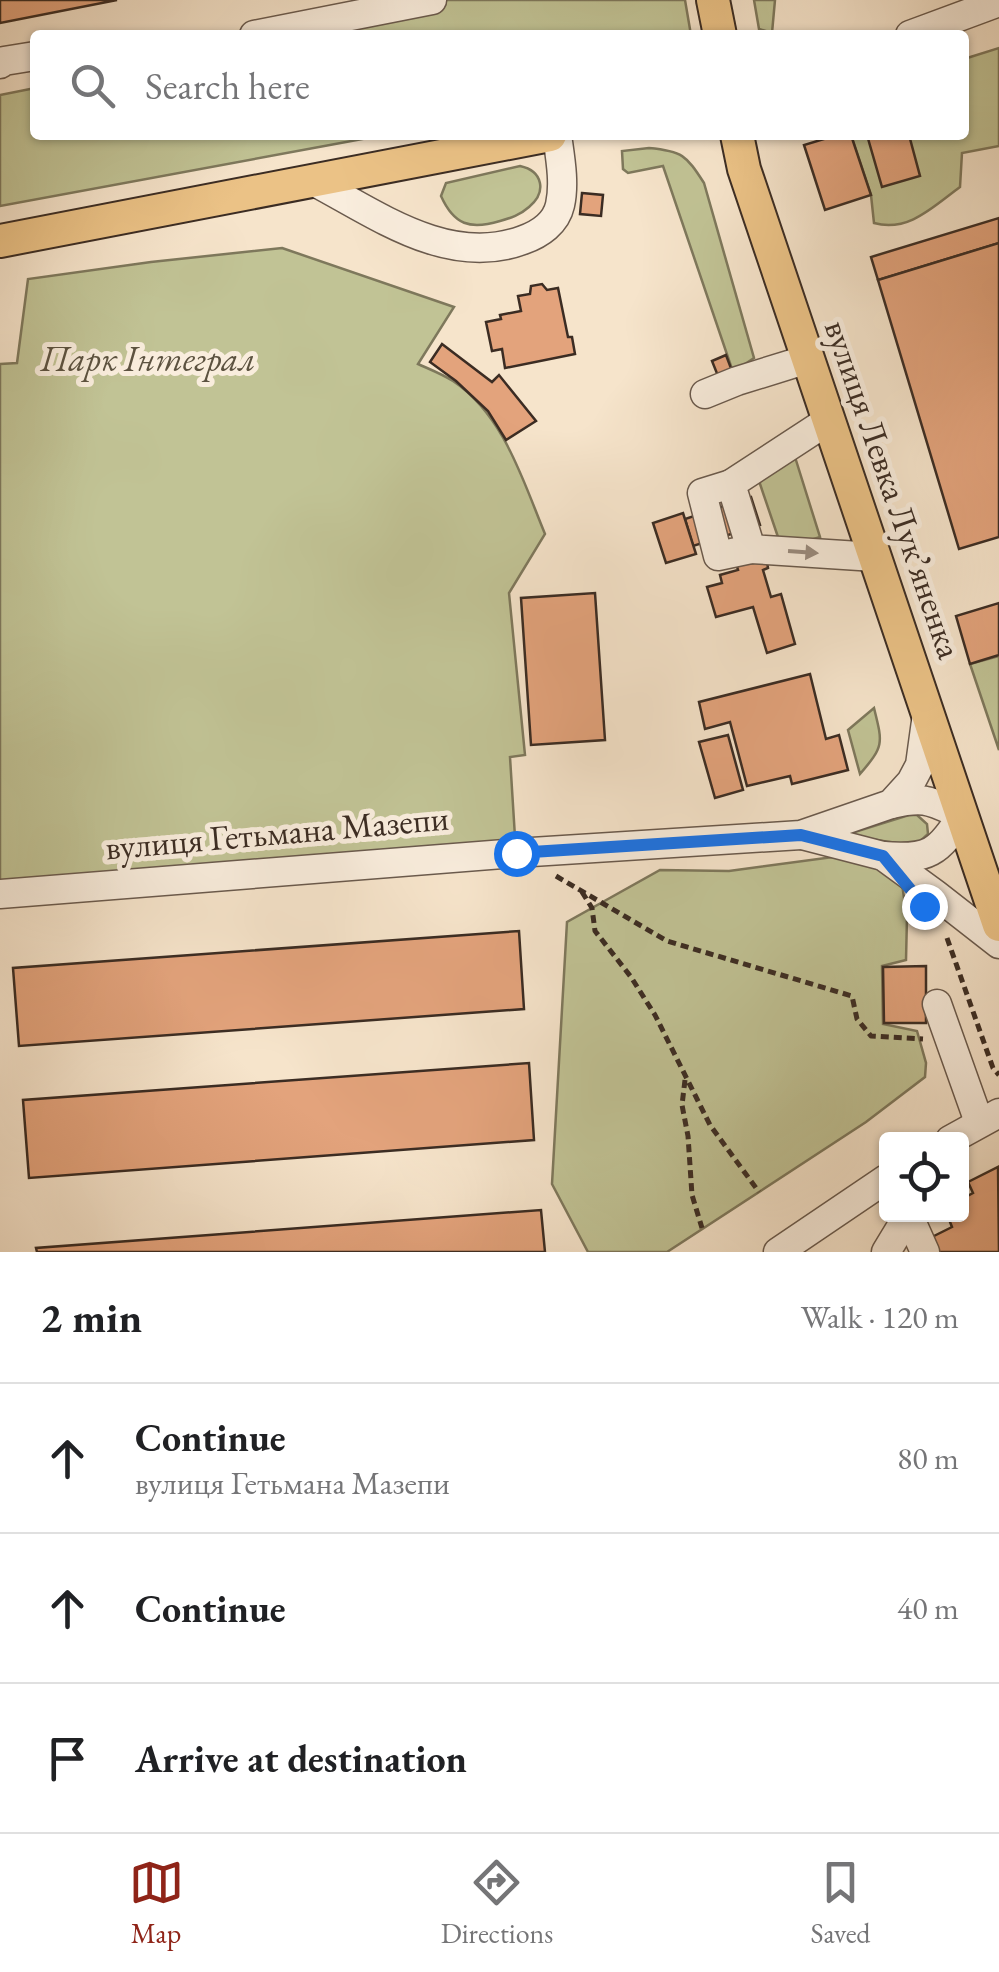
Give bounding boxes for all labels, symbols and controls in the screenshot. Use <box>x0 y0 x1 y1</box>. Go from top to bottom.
search box <box>30 30 969 140</box>
icon: search <box>65 58 120 113</box>
text: Search here <box>145 61 310 110</box>
street label: вулиця Левка Лукʼяненка <box>814 314 973 665</box>
park label: Парк Інтеграл <box>39 336 256 382</box>
one-way arrow <box>788 544 820 560</box>
street label: вулиця Гетьмана Мазепи <box>103 795 451 870</box>
route start <box>494 831 540 877</box>
route end <box>902 884 948 930</box>
map controls <box>879 1132 969 1222</box>
button: locate <box>879 1132 969 1222</box>
text: 2 min <box>40 1290 142 1345</box>
text: Walk · 120 m <box>801 1296 959 1338</box>
text: Continue <box>135 1413 286 1462</box>
icon: ahead <box>40 1431 95 1486</box>
text: 80 m <box>897 1437 959 1479</box>
text: вулиця Гетьмана Мазепи <box>135 1462 450 1504</box>
icon: ahead <box>40 1581 95 1636</box>
text: Continue <box>135 1584 286 1633</box>
text: 40 m <box>897 1587 959 1629</box>
icon: arrive <box>40 1731 95 1786</box>
text: Arrive at destination <box>135 1734 467 1783</box>
tab: Map <box>129 1855 184 1951</box>
tab: Directions <box>441 1855 553 1951</box>
tab: Saved <box>810 1855 870 1951</box>

